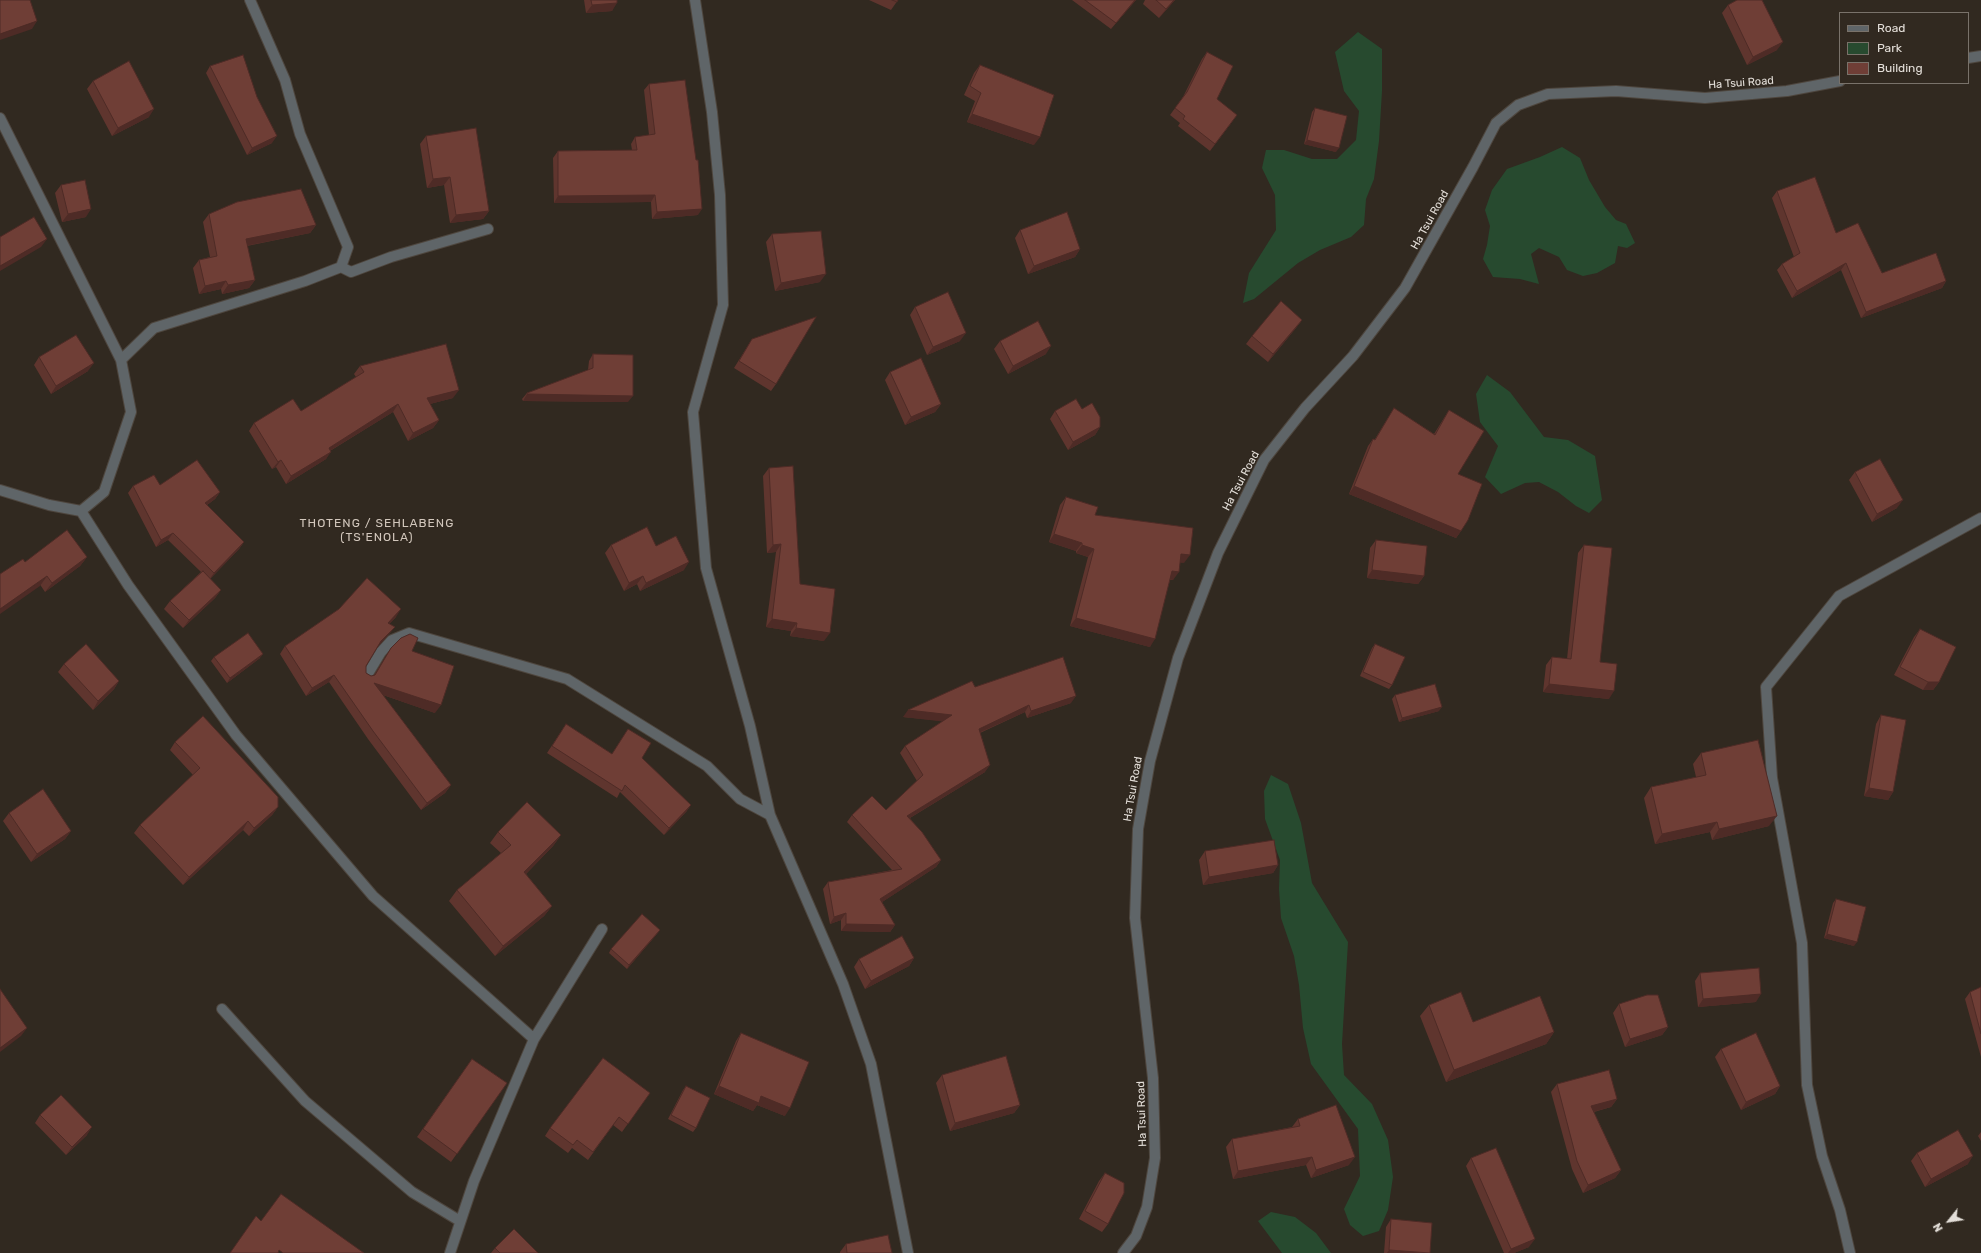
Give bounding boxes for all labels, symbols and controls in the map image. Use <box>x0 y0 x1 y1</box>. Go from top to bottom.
legend <box>1839 12 1969 84</box>
text: Road <box>1877 21 1905 35</box>
text: Park <box>1877 41 1902 55</box>
text: Building <box>1877 61 1923 75</box>
street label: Ha Tsui Road <box>1708 74 1774 92</box>
street label: Ha Tsui Road <box>1408 188 1452 252</box>
street label: Ha Tsui Road <box>1220 449 1262 513</box>
district label: THOTENG / SEHLABENG (TS'ENOLA) <box>300 517 454 545</box>
street label: Ha Tsui Road <box>1121 756 1145 822</box>
street label: Ha Tsui Road <box>1134 1081 1150 1147</box>
north arrow <box>1929 1201 1969 1241</box>
text: N <box>1931 1221 1946 1234</box>

